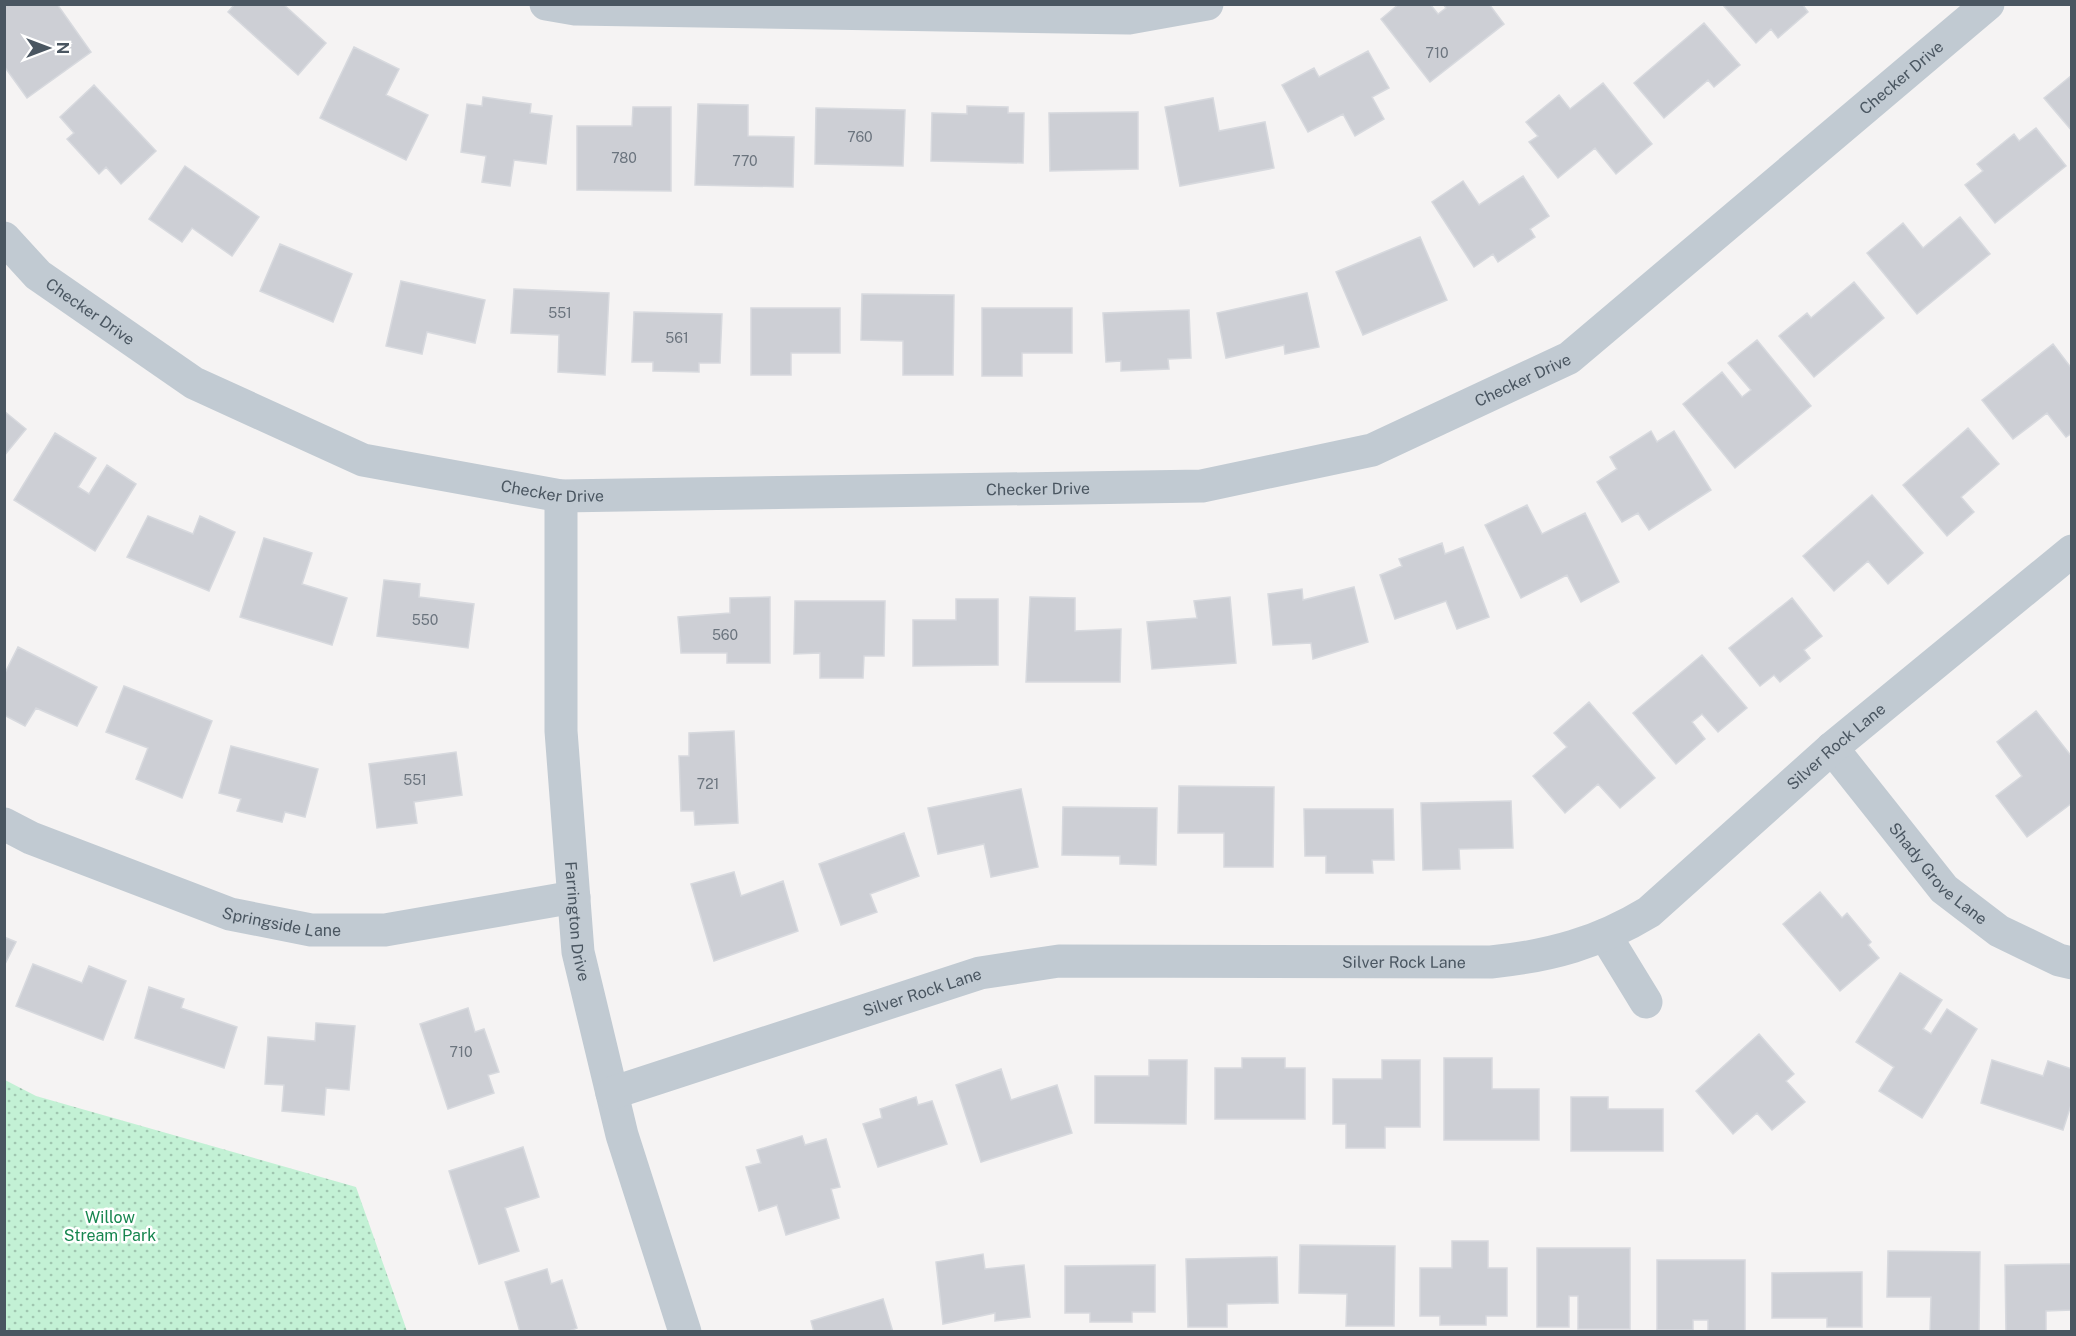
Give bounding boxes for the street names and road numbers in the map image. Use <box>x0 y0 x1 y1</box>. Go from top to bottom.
street label: Checker Drive <box>1855 37 1947 118</box>
street label: Checker Drive <box>42 274 139 349</box>
street label: Checker Drive <box>1471 349 1574 410</box>
street label: Checker Drive <box>499 476 604 506</box>
street label: Checker Drive <box>986 478 1090 499</box>
street label: Silver Rock Lane <box>1783 699 1889 794</box>
street label: Shady Grove Lane <box>1885 819 1991 928</box>
street label: Farrington Drive <box>562 861 594 983</box>
street label: Springside Lane <box>220 902 341 940</box>
street label: Silver Rock Lane <box>1342 952 1466 971</box>
street label: Silver Rock Lane <box>860 964 984 1020</box>

